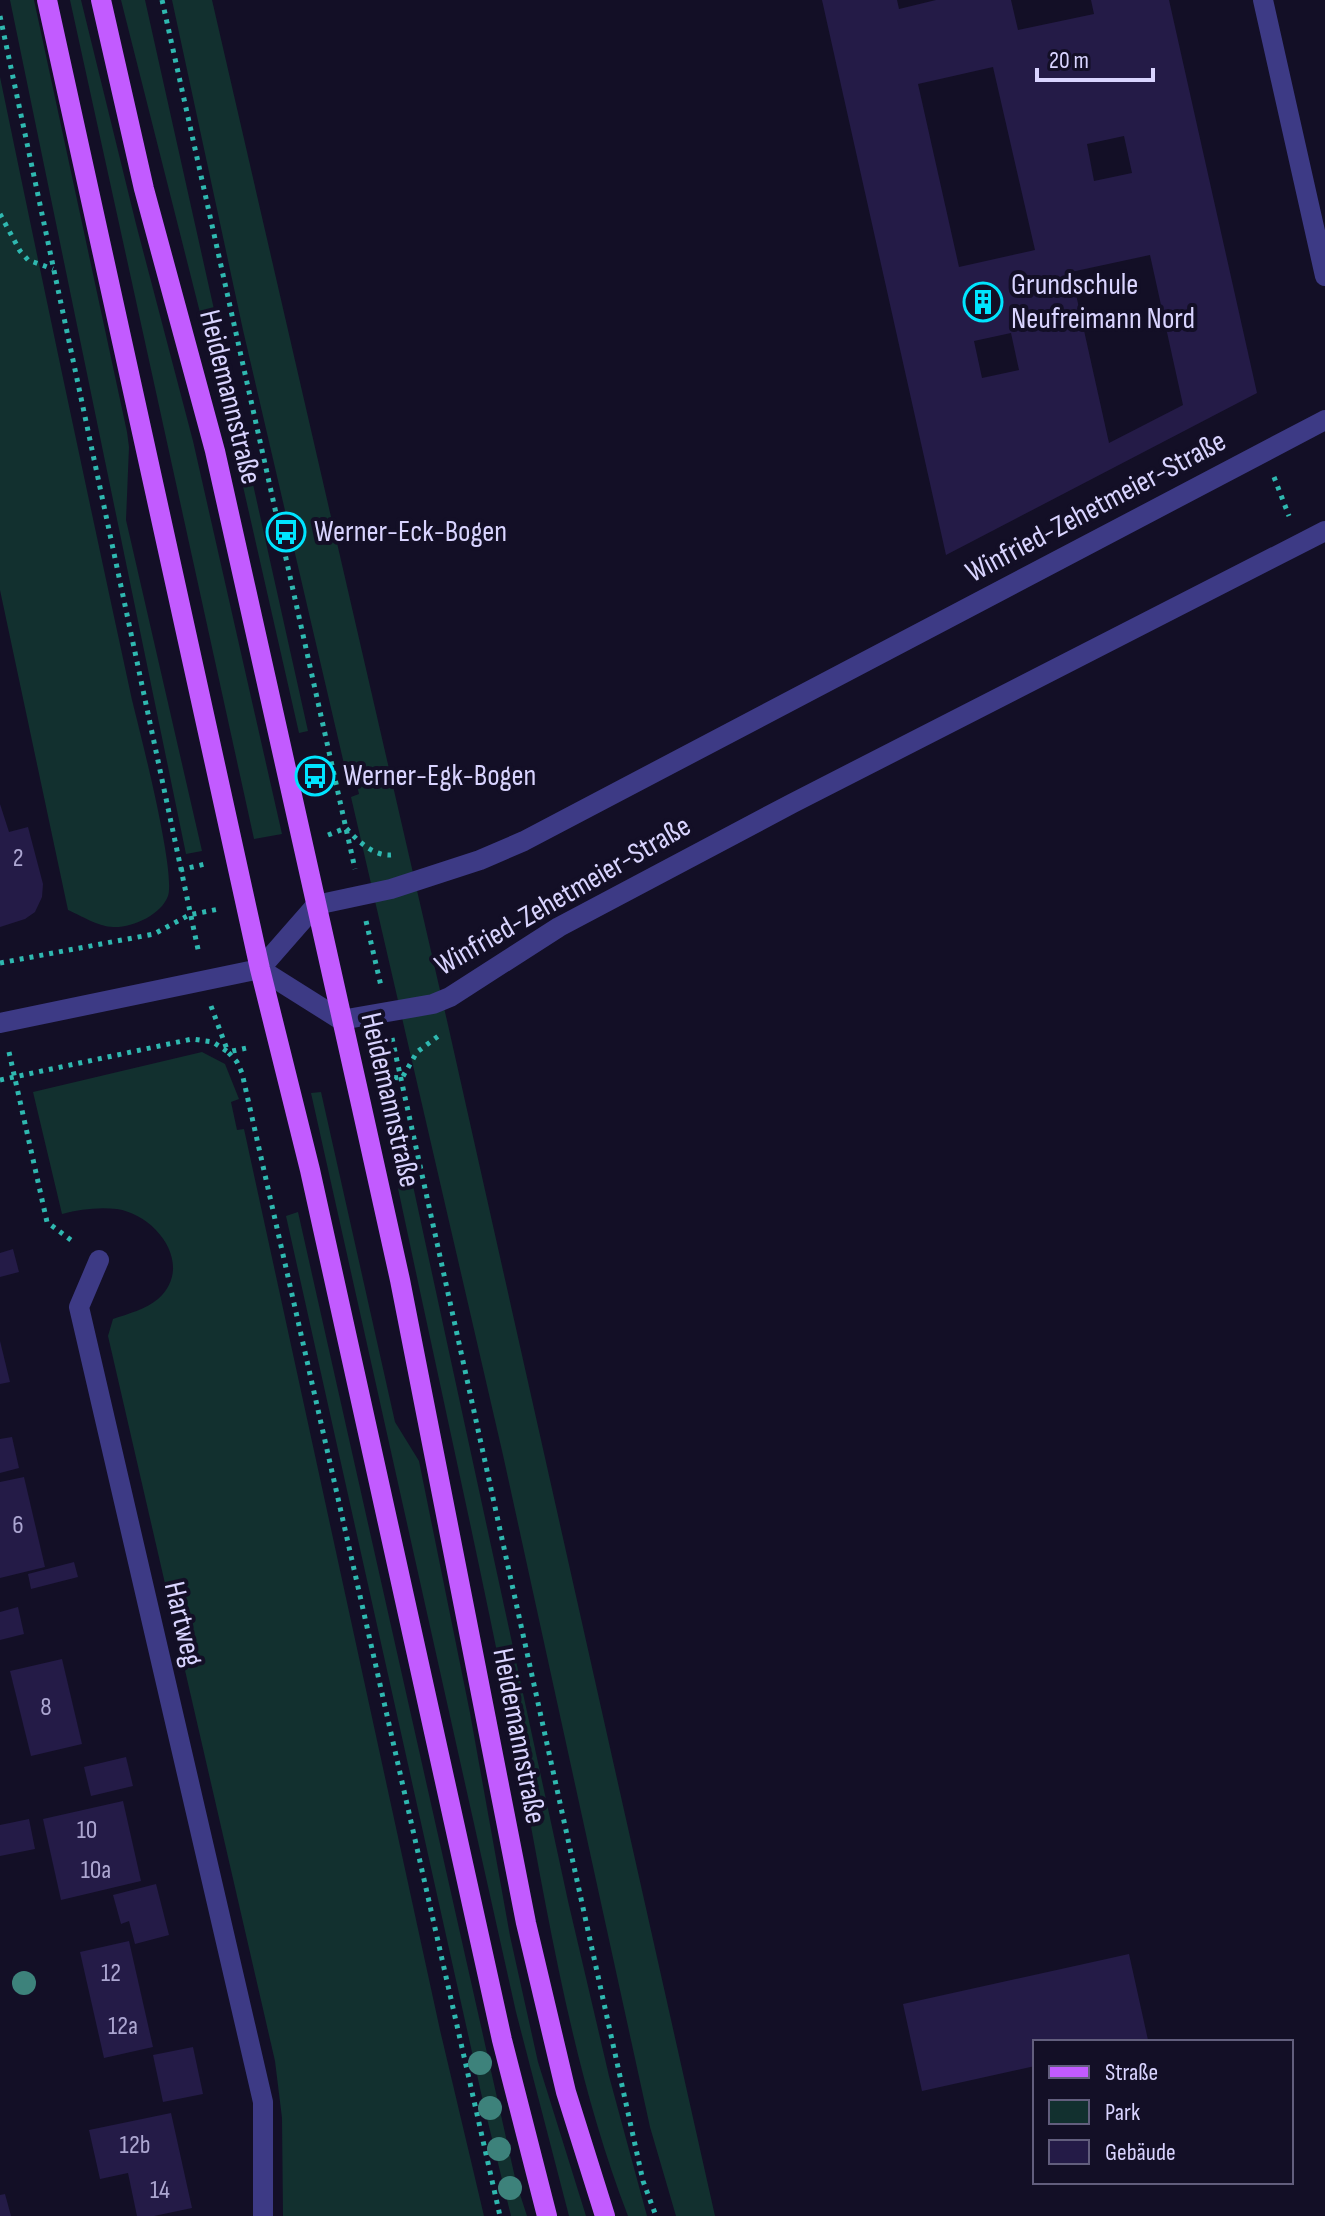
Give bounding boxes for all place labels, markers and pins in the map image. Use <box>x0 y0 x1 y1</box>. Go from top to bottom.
place label: Grundschule Neufreimann Nord <box>1011 267 1195 337</box>
building icon: Grundschule Neufreimann Nord <box>962 281 1004 323</box>
bus stop icon: Werner-Eck-Bogen <box>265 511 307 553</box>
place label: Werner-Eck-Bogen <box>314 514 507 550</box>
bus stop icon: Werner-Egk-Bogen <box>294 755 336 797</box>
place label: Werner-Egk-Bogen <box>343 758 536 794</box>

